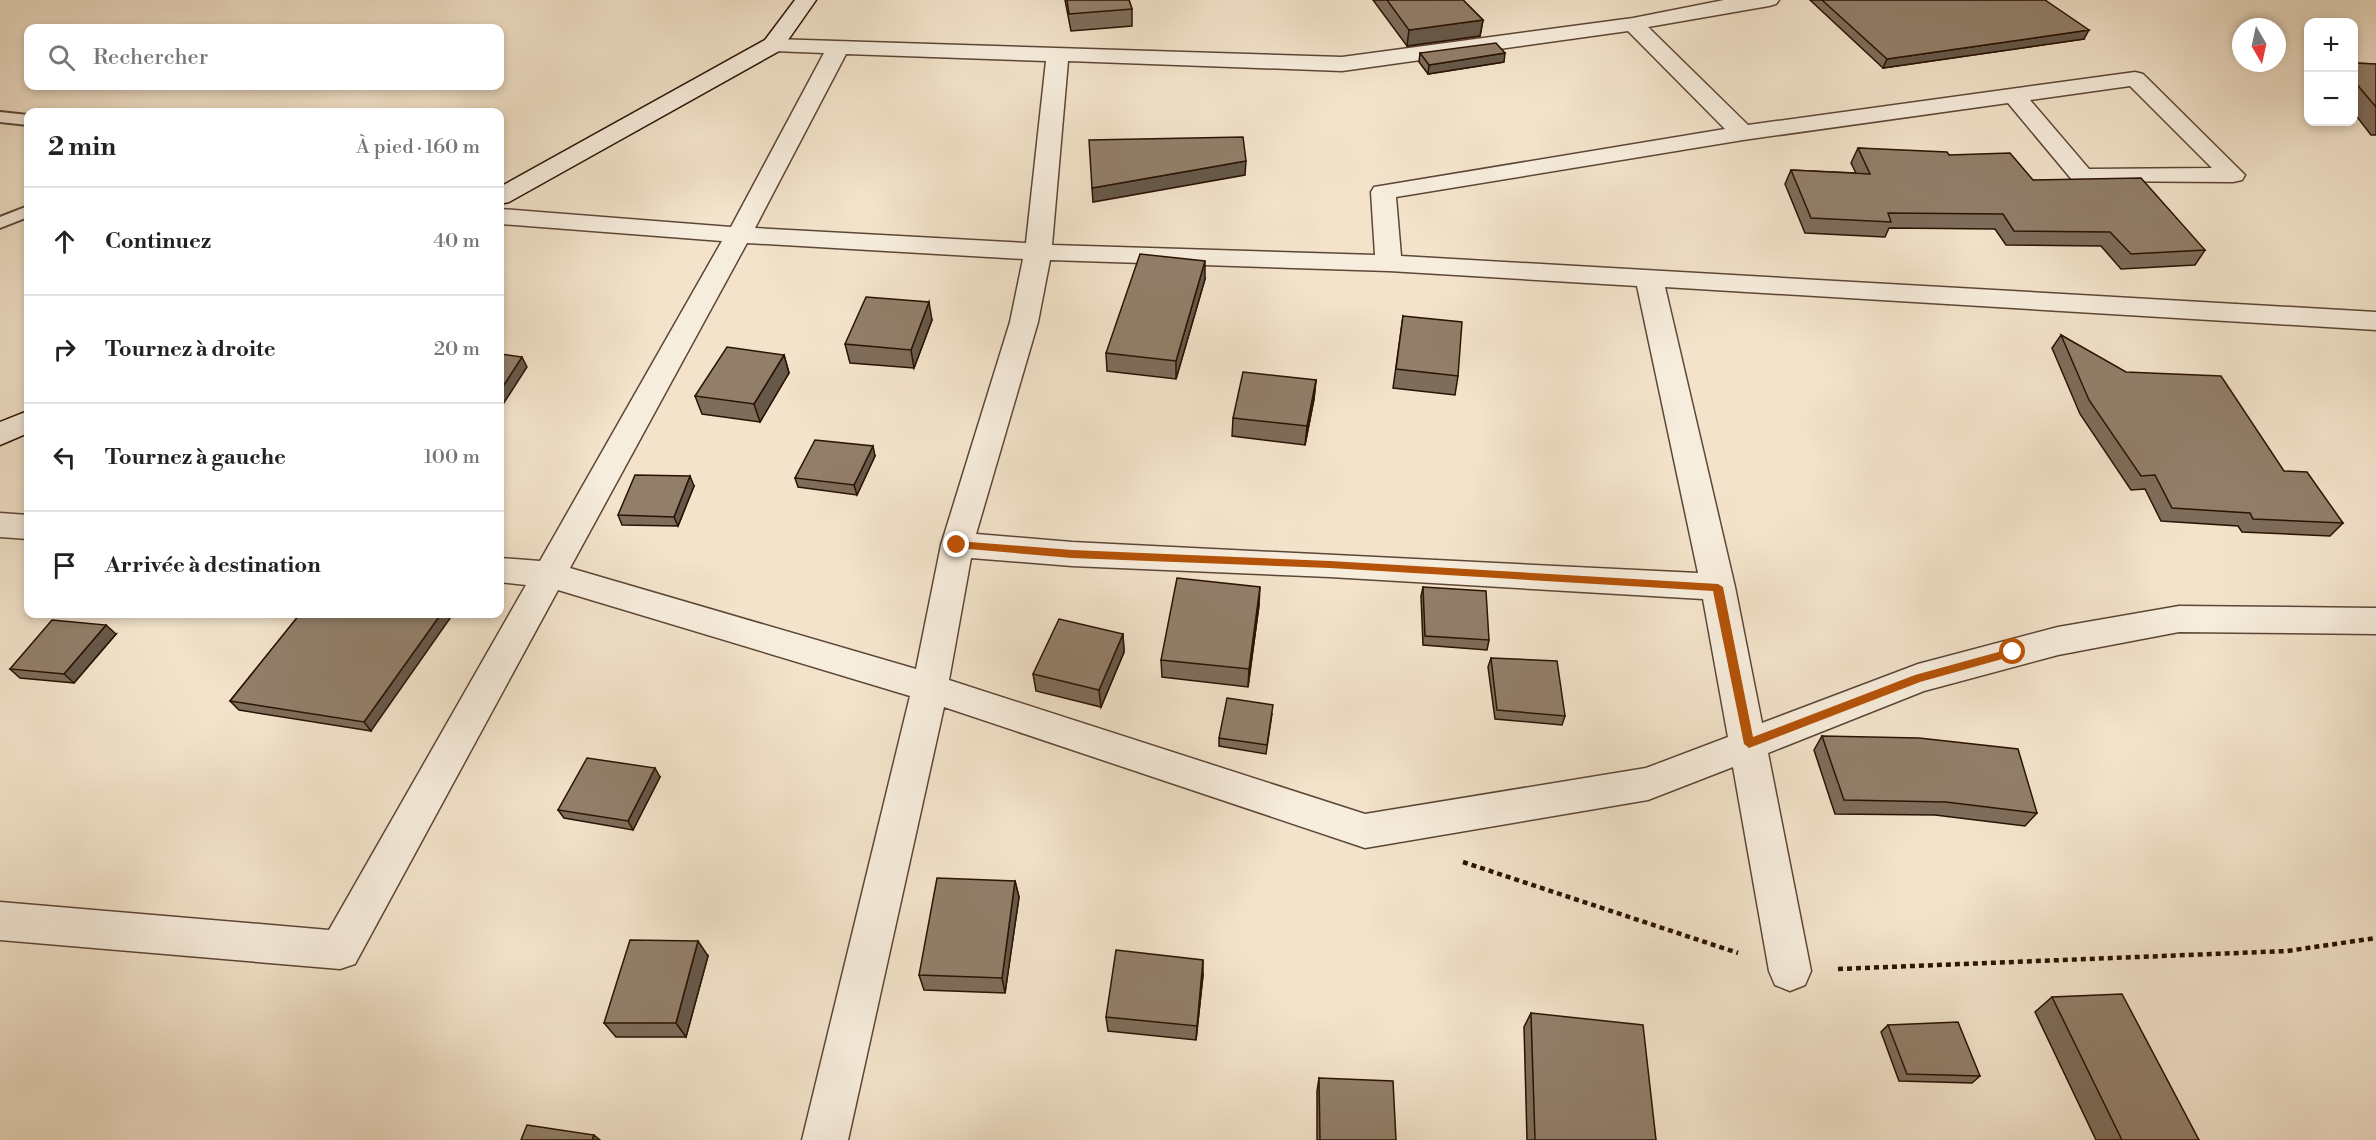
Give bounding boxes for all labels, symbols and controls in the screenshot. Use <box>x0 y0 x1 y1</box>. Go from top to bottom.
north arrow <box>2232 18 2286 72</box>
map controls <box>2304 18 2358 126</box>
button: + <box>2304 18 2358 72</box>
search box <box>24 24 504 90</box>
icon: search <box>45 41 78 74</box>
text: Rechercher <box>93 44 208 71</box>
button: − <box>2304 72 2358 126</box>
text: 2 min <box>48 131 116 163</box>
text: À pied · 160 m <box>356 135 480 160</box>
icon: ahead <box>48 225 81 258</box>
text: Continuez <box>105 228 211 255</box>
text: 40 m <box>433 229 480 254</box>
icon: right <box>48 333 81 366</box>
text: Tournez à droite <box>105 336 276 363</box>
text: 20 m <box>434 337 480 362</box>
icon: left <box>48 441 81 474</box>
text: Tournez à gauche <box>105 444 286 471</box>
text: 100 m <box>424 445 480 470</box>
route end <box>943 531 969 557</box>
icon: arrive <box>48 549 81 582</box>
text: Arrivée à destination <box>105 552 321 579</box>
route start <box>1999 638 2025 664</box>

